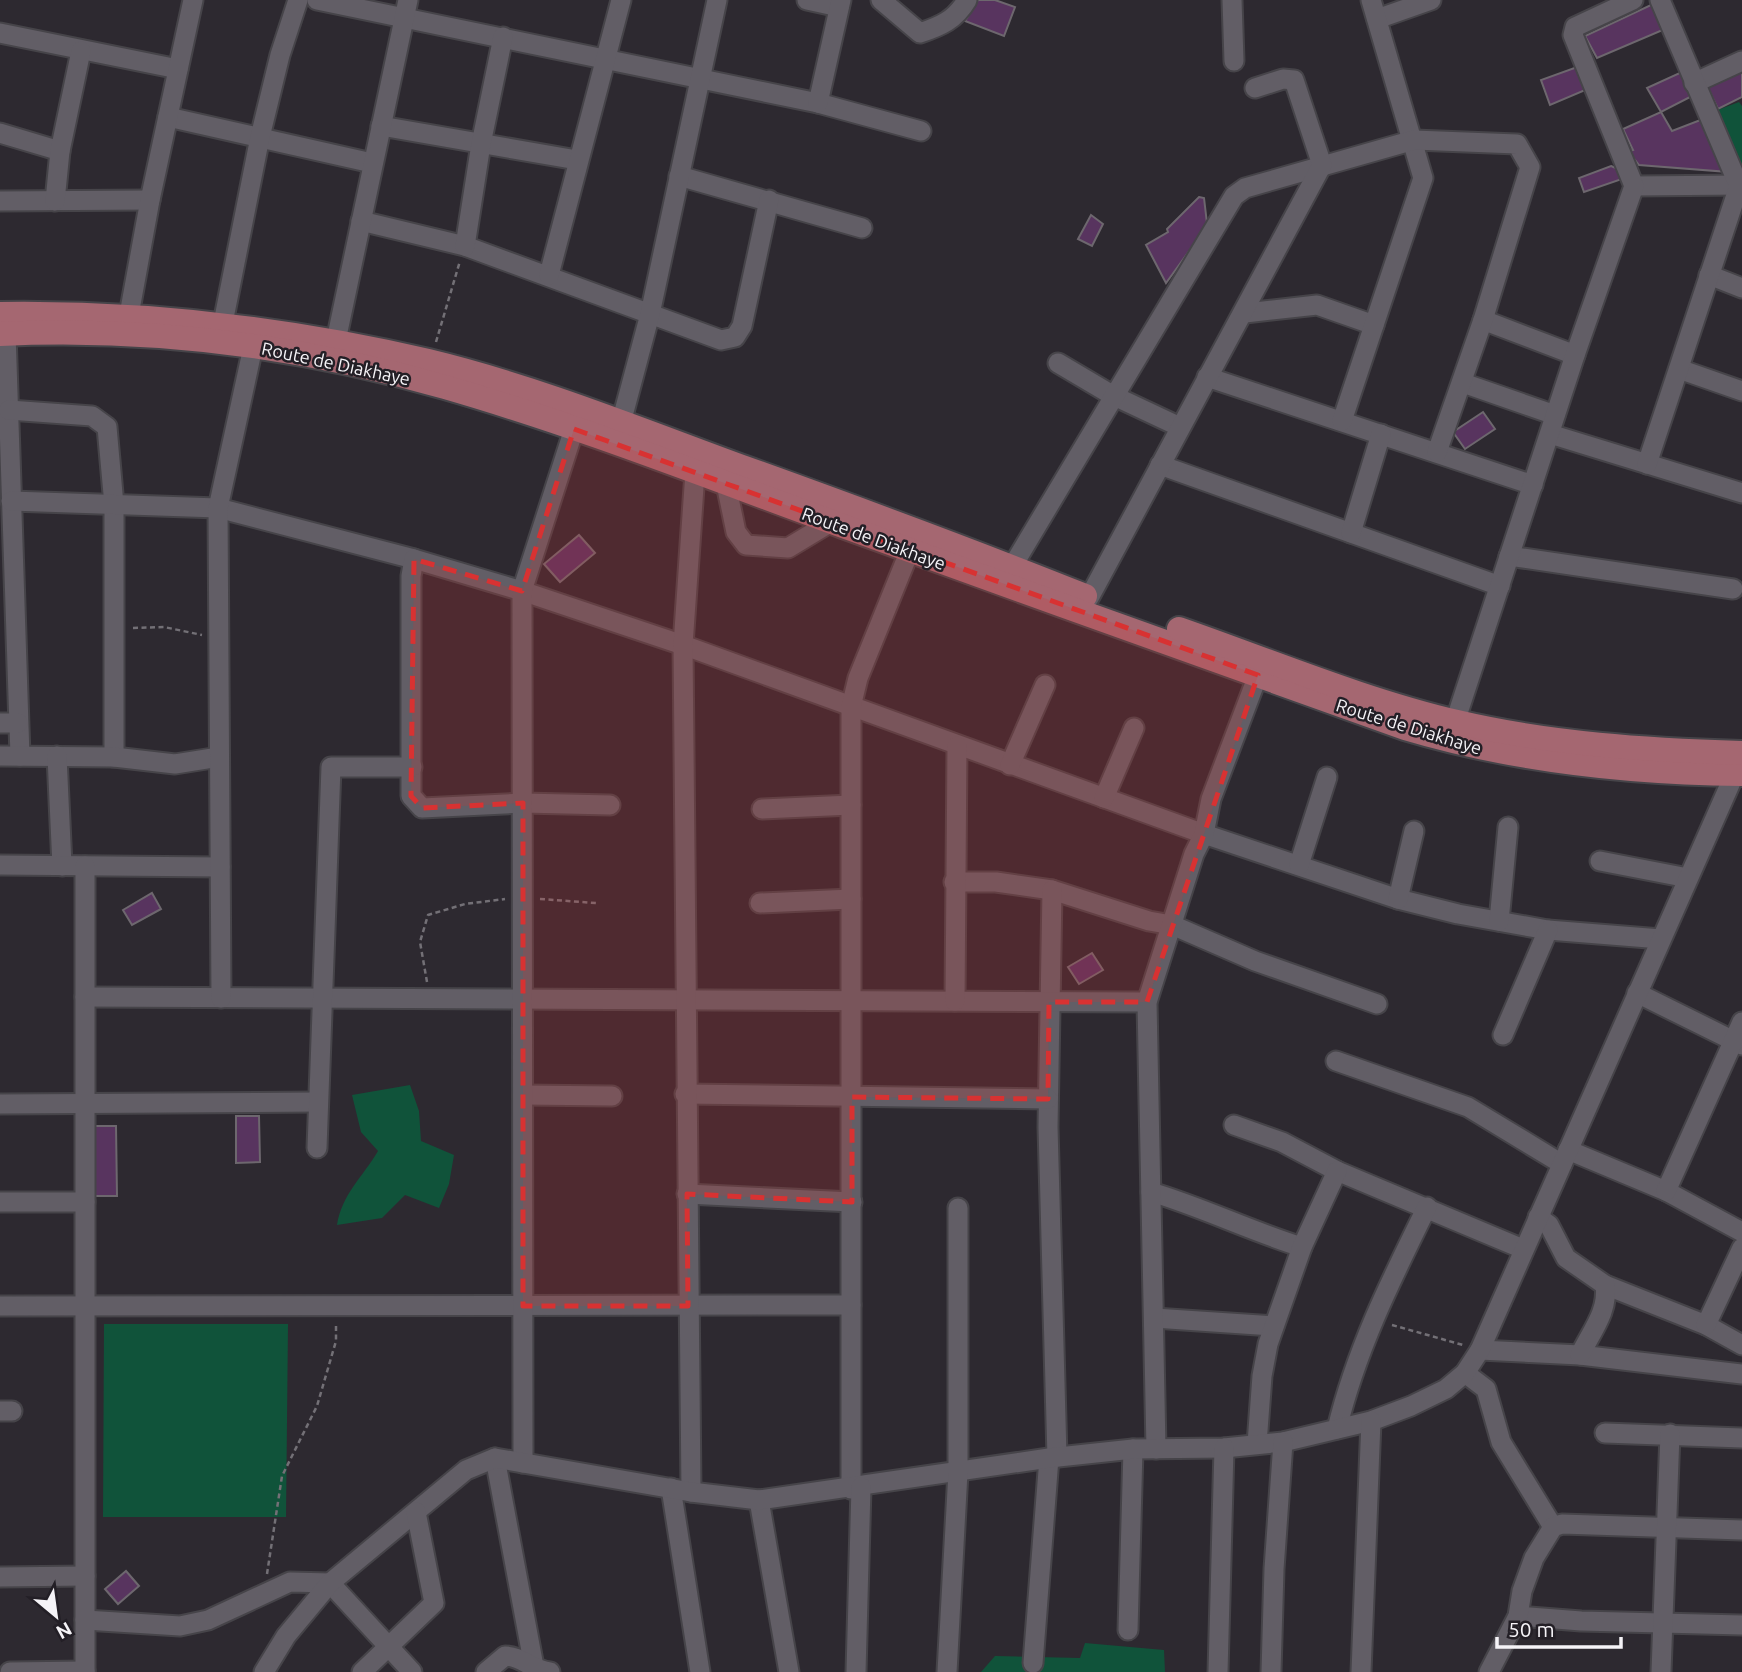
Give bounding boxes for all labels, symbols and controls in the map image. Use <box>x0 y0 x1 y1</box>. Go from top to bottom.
street label: Route de Diakhaye <box>260 338 412 388</box>
street label: Route de Diakhaye <box>800 503 948 573</box>
street label: Route de Diakhaye <box>1334 694 1484 758</box>
north arrow <box>21 1581 91 1651</box>
scale bar <box>1497 1606 1621 1650</box>
text: 50 m <box>1508 1617 1555 1641</box>
text: N <box>53 1618 76 1644</box>

